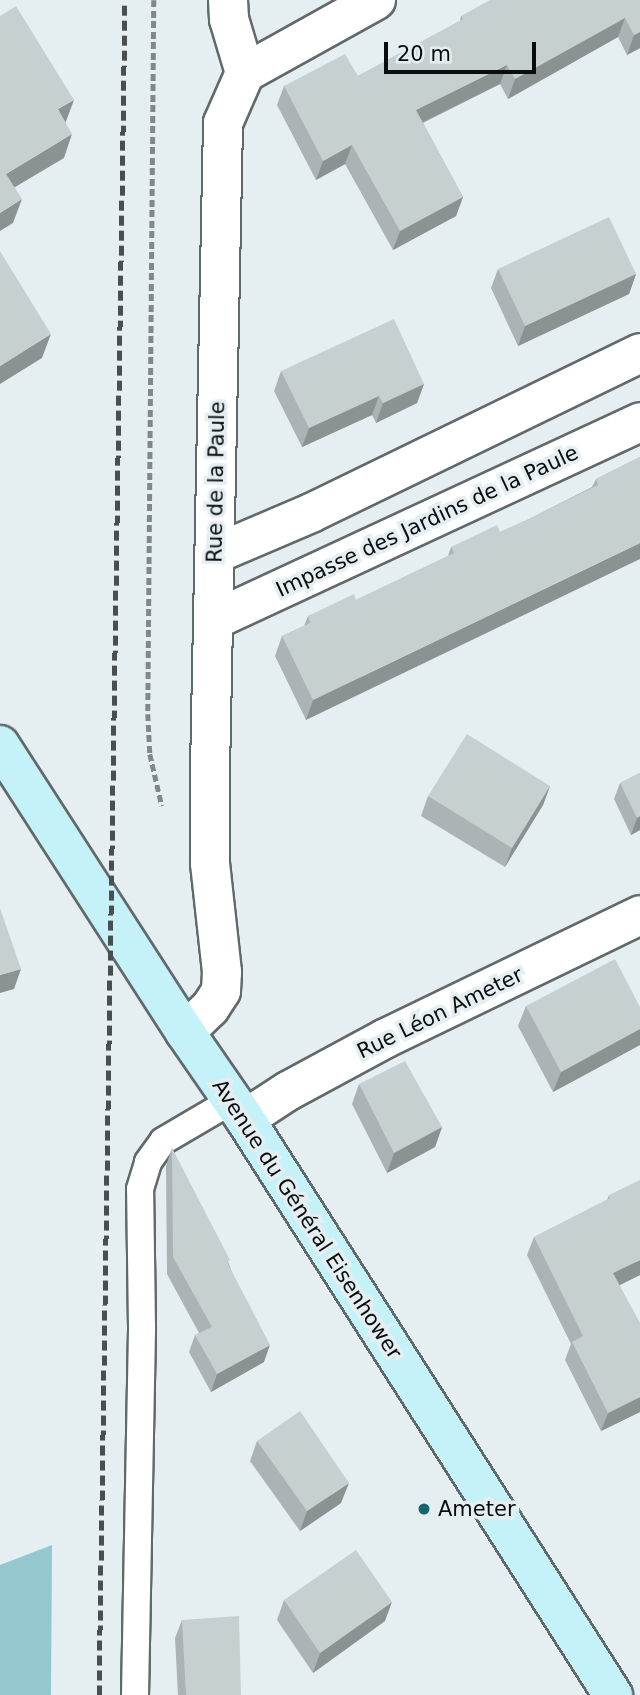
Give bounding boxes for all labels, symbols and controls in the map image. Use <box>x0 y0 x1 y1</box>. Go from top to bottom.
scale bar <box>388 28 540 72</box>
text: 20 m <box>397 42 451 66</box>
street label: Rue de la Paule <box>202 401 230 563</box>
street label: Impasse des Jardins de la Paule <box>272 440 582 602</box>
street label: Rue Léon Ameter <box>353 962 527 1064</box>
street label: Avenue du Général Eisenhower <box>207 1074 407 1364</box>
place label: Ameter <box>438 1496 516 1522</box>
marker: Ameter <box>416 1501 432 1517</box>

